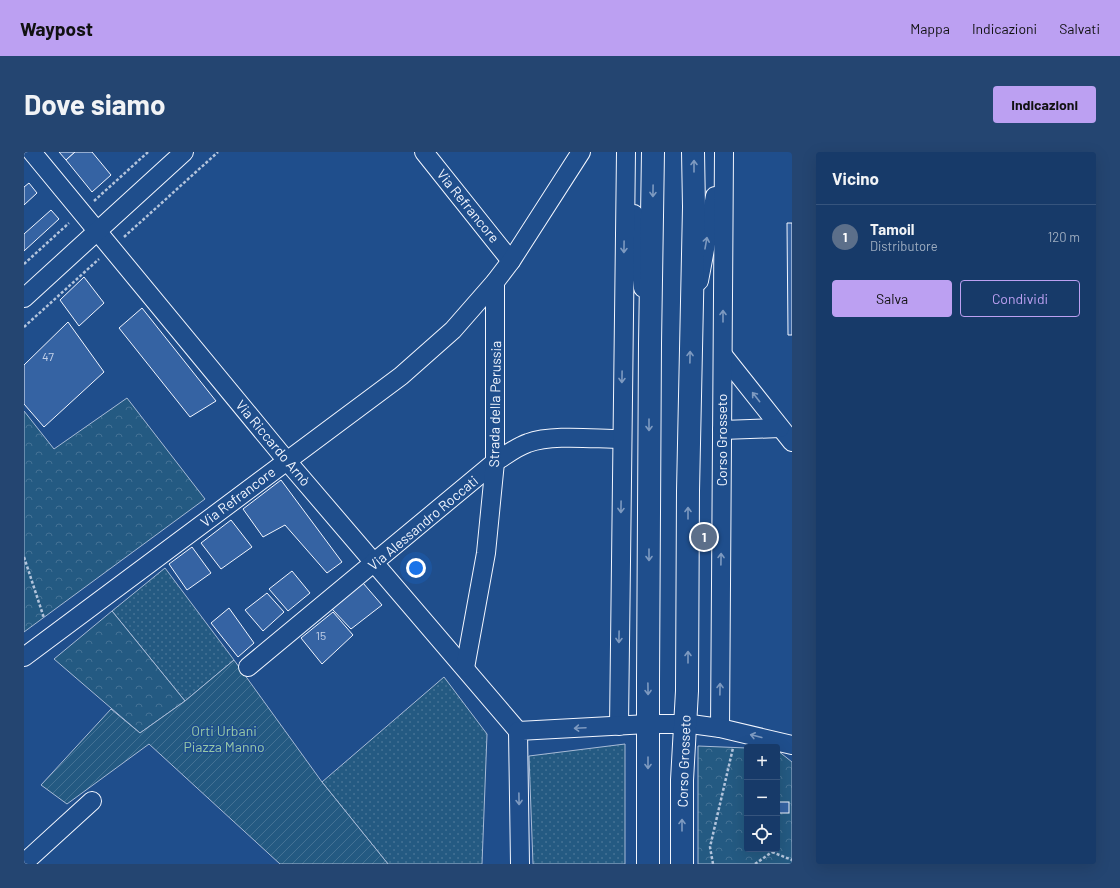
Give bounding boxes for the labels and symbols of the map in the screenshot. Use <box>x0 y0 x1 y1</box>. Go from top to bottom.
one-way arrow <box>690 160 698 173</box>
street label: Via Refrancore <box>434 165 503 246</box>
one-way arrow <box>649 184 657 197</box>
one-way arrow <box>703 237 711 250</box>
one-way arrow <box>620 240 628 253</box>
one-way arrow <box>719 310 727 323</box>
street label: Strada della Perussia <box>485 341 504 467</box>
house number: 47 <box>42 349 54 363</box>
one-way arrow <box>686 351 694 364</box>
one-way arrow <box>618 370 626 383</box>
one-way arrow <box>752 392 760 403</box>
street label: Corso Grosseto <box>713 394 730 486</box>
street label: Via Riccardo Arnò <box>232 396 314 489</box>
one-way arrow <box>646 418 653 431</box>
street label: Via Refrancore <box>197 463 279 530</box>
street label: Via Alessandro Roccati <box>364 472 481 574</box>
one-way arrow <box>617 500 625 513</box>
one-way arrow <box>684 507 692 520</box>
pin: 1 <box>691 522 717 552</box>
one-way arrow <box>645 548 653 561</box>
one-way arrow <box>717 553 725 566</box>
your location <box>406 558 426 578</box>
house number: 15 <box>316 628 326 642</box>
one-way arrow <box>616 630 623 643</box>
one-way arrow <box>684 651 692 664</box>
one-way arrow <box>644 682 652 695</box>
one-way arrow <box>716 683 724 696</box>
street label: Corso Grosseto <box>673 714 694 808</box>
park label: Orti Urbani Piazza Manno <box>183 722 265 755</box>
one-way arrow <box>574 724 587 731</box>
one-way arrow <box>750 732 763 739</box>
one-way arrow <box>644 756 652 769</box>
one-way arrow <box>515 792 523 805</box>
one-way arrow <box>678 819 686 832</box>

